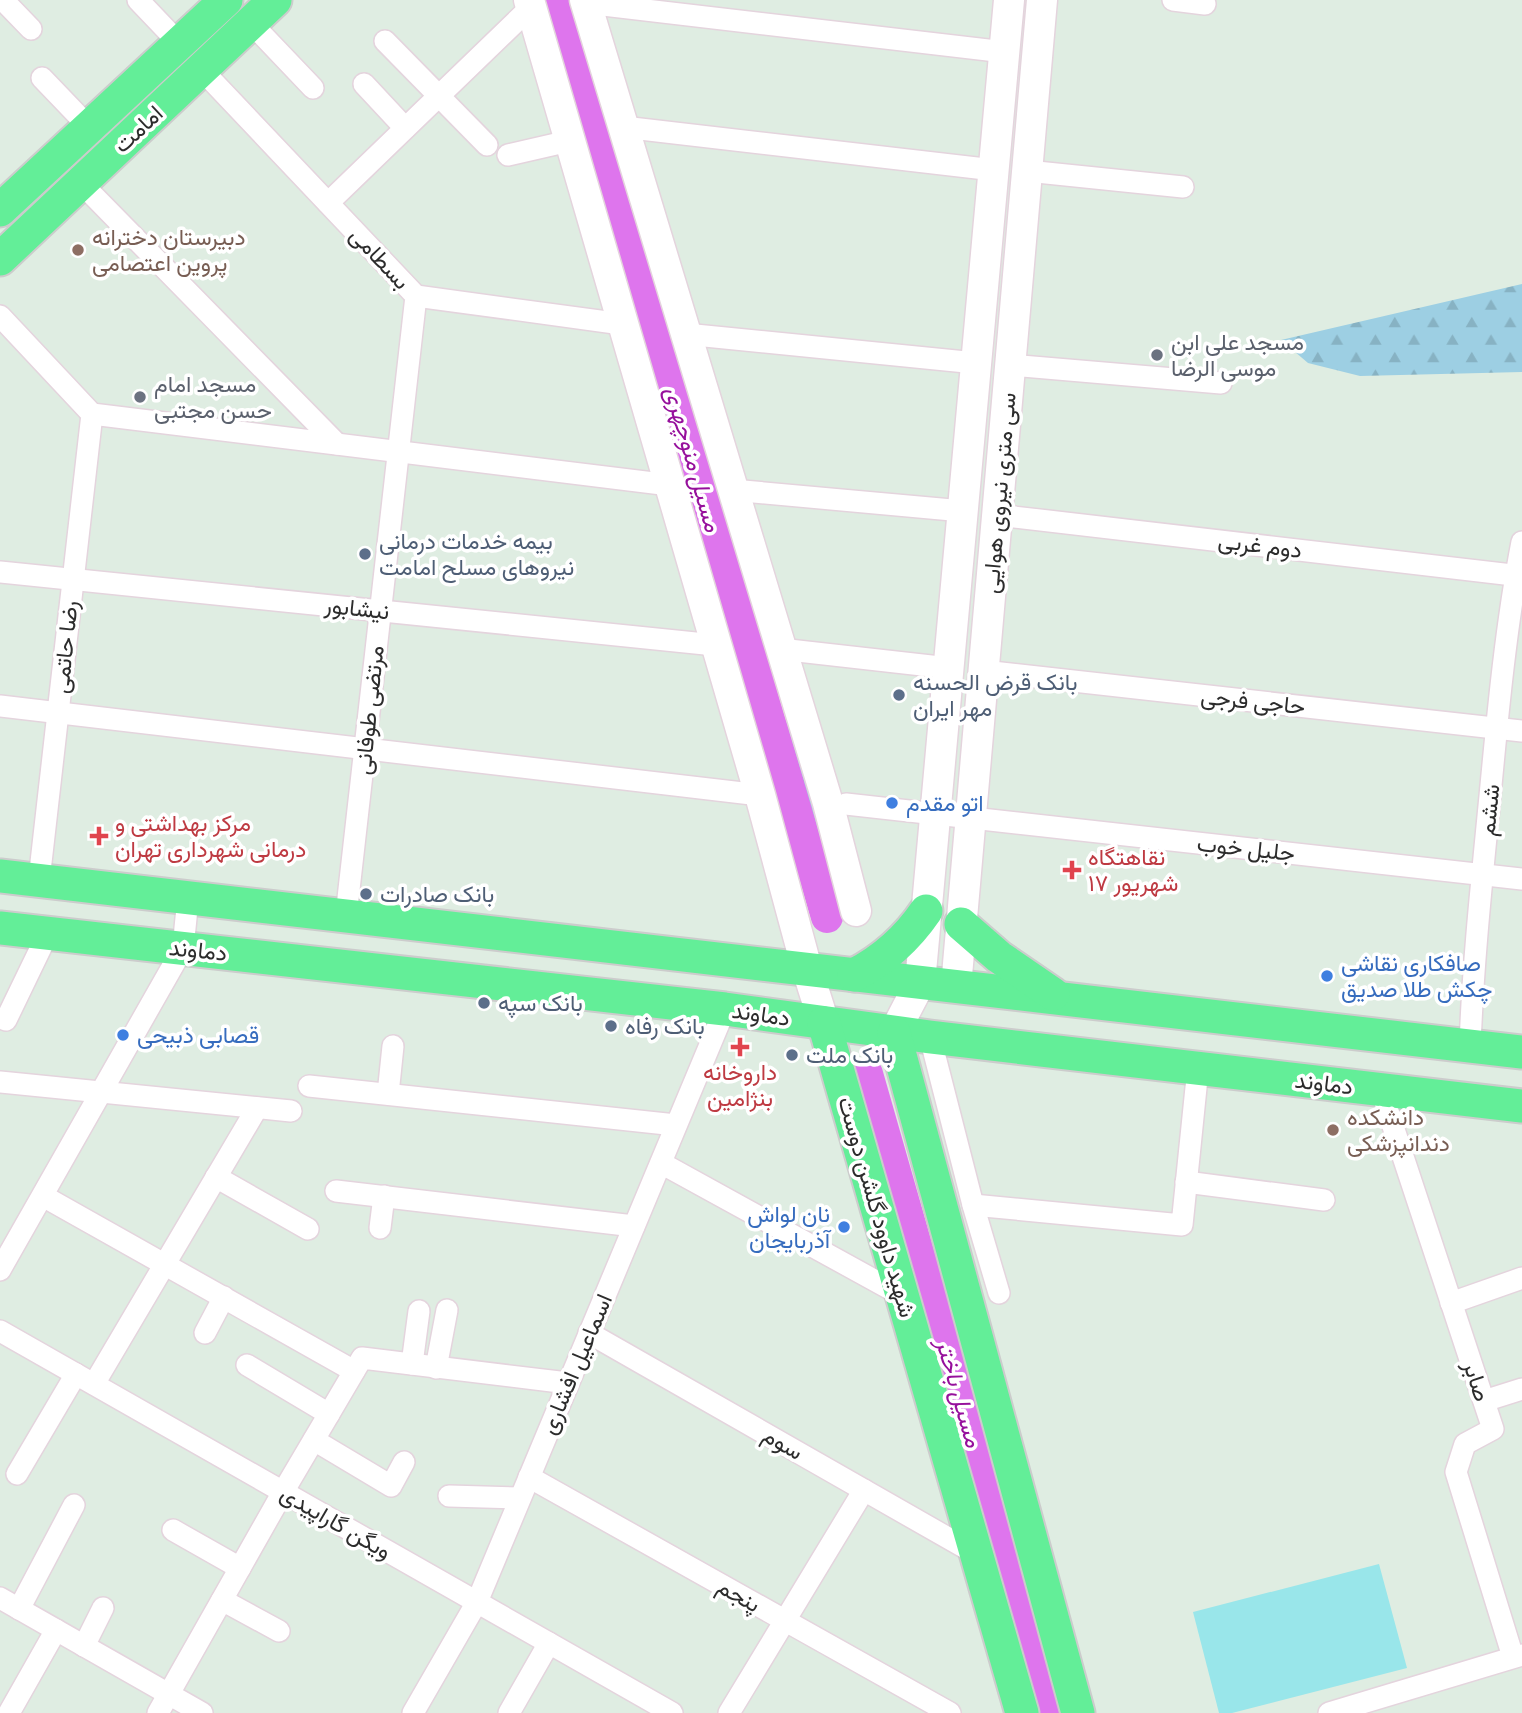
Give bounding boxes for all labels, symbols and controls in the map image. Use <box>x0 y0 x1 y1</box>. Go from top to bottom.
street label: امامت <box>108 100 168 159</box>
street label: بسطامی <box>344 222 415 295</box>
place label: دبیرستان دخترانه پروین اعتصامی <box>92 224 246 279</box>
marker: دبیرستان دخترانه پروین اعتصامی <box>70 242 86 258</box>
place label: مسجد علی ابن موسی الرضا <box>1171 329 1304 383</box>
marker: مسجد علی ابن موسی الرضا <box>1149 347 1165 363</box>
place label: مسجد امام حسن مجتبی <box>154 371 272 424</box>
water label: مسیل منوچهری <box>657 383 727 536</box>
marker: مسجد امام حسن مجتبی <box>132 389 148 405</box>
street label: سی متری نیروی هوایی <box>977 391 1023 595</box>
street label: دوم غربی <box>1216 527 1303 565</box>
place label: بیمه خدمات درمانی نیروهای مسلح امامت <box>379 528 574 583</box>
marker: بیمه خدمات درمانی نیروهای مسلح امامت <box>357 546 373 562</box>
street label: نیشابور <box>322 592 391 626</box>
street label: رضا حاتمی <box>47 599 85 695</box>
street label: مرتضی طوفانی <box>349 644 391 776</box>
place label: بانک قرض الحسنه مهر ایران <box>913 669 1078 723</box>
street label: حاجی فرجی <box>1199 683 1307 721</box>
marker: بانک قرض الحسنه مهر ایران <box>891 687 907 703</box>
street label: ششم <box>1473 783 1507 837</box>
place label: اتو مقدم <box>906 790 984 818</box>
marker: اتو مقدم <box>884 795 900 811</box>
place label: مرکز بهداشتی و درمانی شهرداری تهران <box>115 810 306 864</box>
marker: مرکز بهداشتی و درمانی شهرداری تهران <box>89 826 109 846</box>
street label: جلیل خوب <box>1196 830 1296 868</box>
place label: نقاهتگاه ۱۷ شهریور <box>1088 844 1178 898</box>
marker: نقاهتگاه ۱۷ شهریور <box>1062 860 1082 880</box>
place label: بانک صادرات <box>380 881 494 909</box>
marker: بانک صادرات <box>358 886 374 902</box>
street label: دماوند <box>168 934 228 967</box>
place label: صافکاری نقاشی چکش طلا صدیق <box>1341 950 1492 1005</box>
marker: صافکاری نقاشی چکش طلا صدیق <box>1319 968 1335 984</box>
place label: بانک سپه <box>498 990 583 1019</box>
marker: بانک سپه <box>476 995 492 1011</box>
street label: دماوند <box>730 997 792 1032</box>
place label: بانک رفاه <box>625 1013 705 1041</box>
marker: بانک رفاه <box>603 1018 619 1034</box>
place label: قصابی ذبیحی <box>137 1022 259 1049</box>
marker: قصابی ذبیحی <box>115 1027 131 1043</box>
marker: داروخانه بنژامین <box>732 1039 748 1055</box>
place label: بانک ملت <box>806 1042 893 1069</box>
marker: بانک ملت <box>784 1047 800 1063</box>
place label: داروخانه بنژامین <box>703 1059 777 1113</box>
street label: دماوند <box>1293 1067 1355 1100</box>
street label: شهید داوود گلشن دوست <box>831 1094 921 1321</box>
place label: دانشکده دندانپزشکی <box>1347 1104 1450 1159</box>
marker: دانشکده دندانپزشکی <box>1325 1122 1341 1138</box>
place label: نان لواش آذربایجان <box>747 1201 832 1255</box>
marker: نان لواش آذربایجان <box>836 1219 852 1235</box>
street label: اسماعیل افشاری <box>535 1290 619 1439</box>
water label: مسیل باختر <box>929 1334 988 1451</box>
street label: صابر <box>1456 1357 1496 1405</box>
street label: سوم <box>757 1421 808 1467</box>
street label: ویگن گاراپیدی <box>274 1480 396 1567</box>
street label: پنجم <box>711 1573 765 1620</box>

